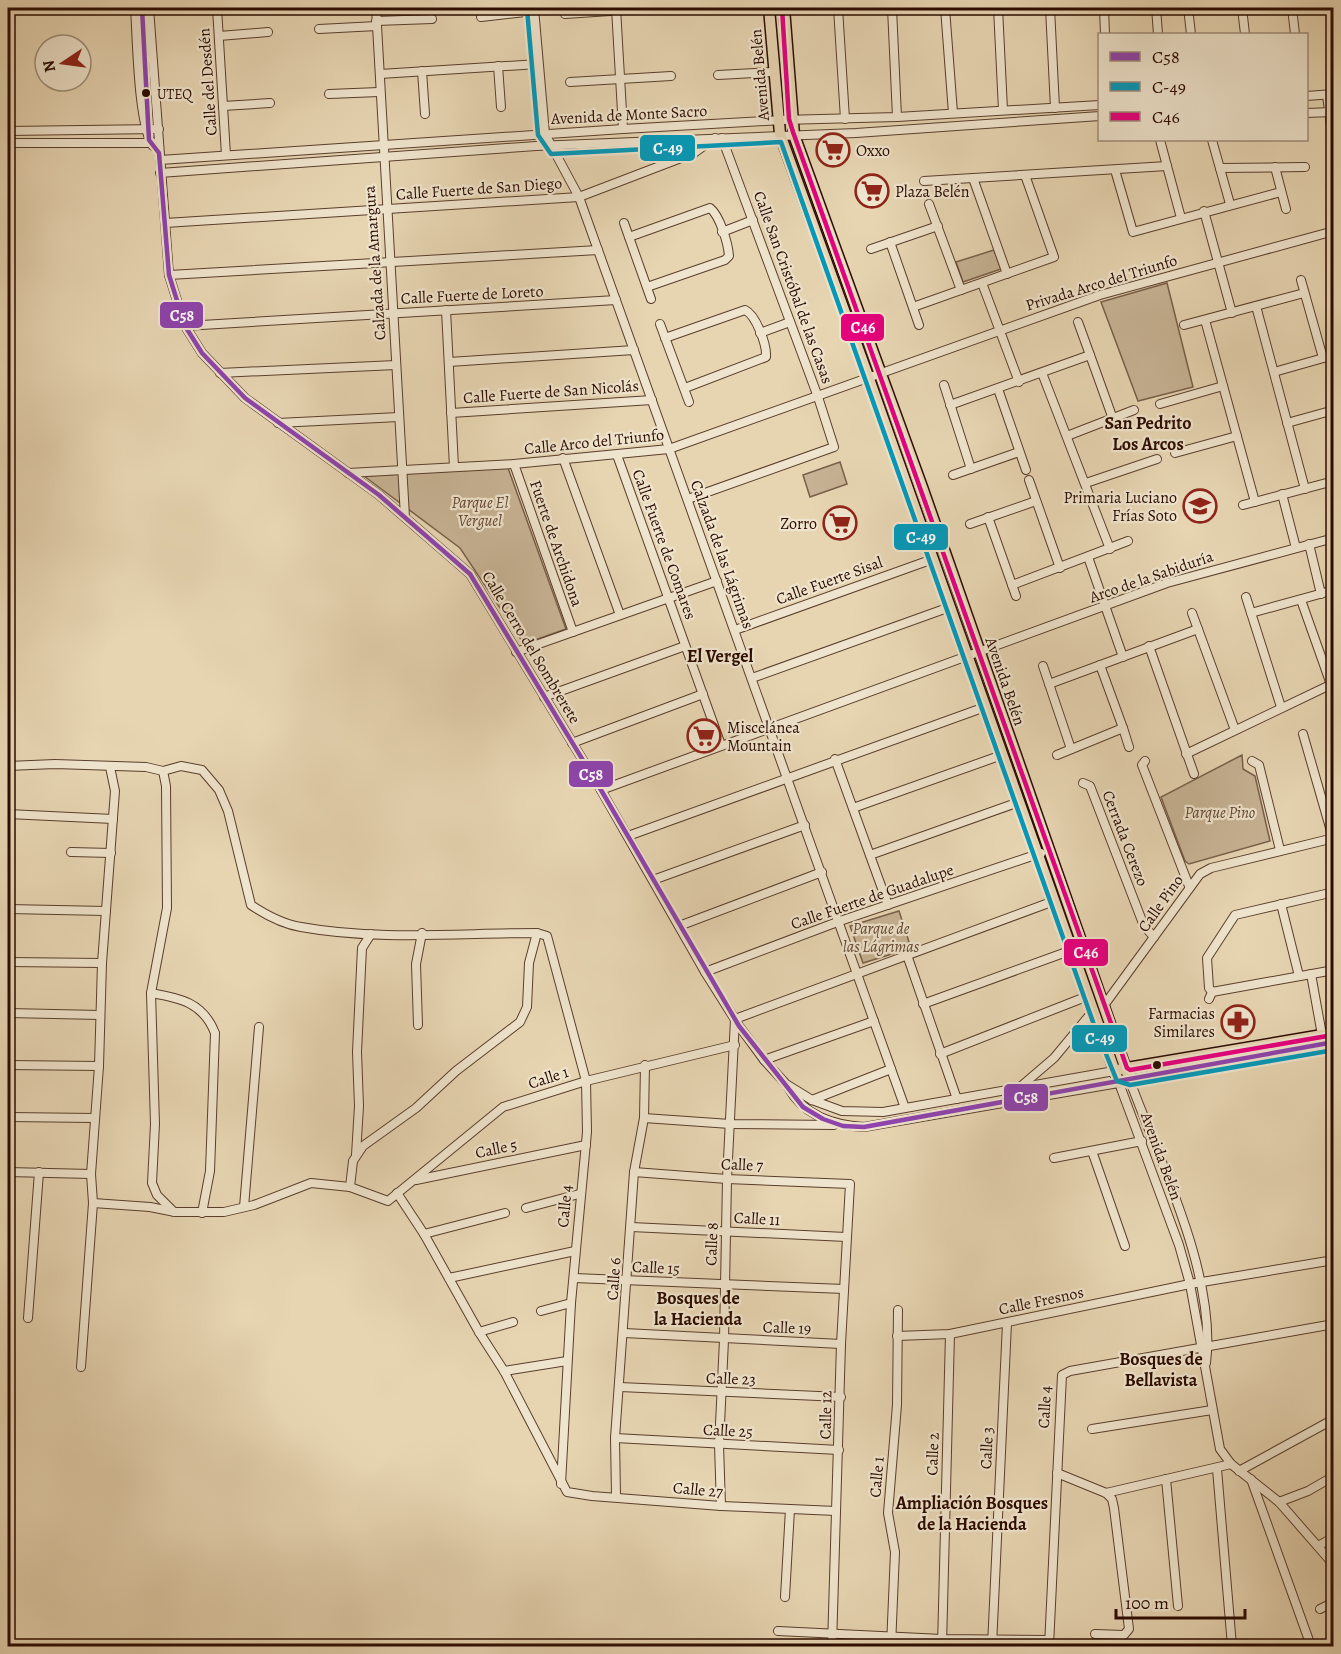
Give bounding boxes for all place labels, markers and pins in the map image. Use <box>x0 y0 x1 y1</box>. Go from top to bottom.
place label: UTEQ <box>157 85 194 104</box>
marker: UTEQ <box>140 87 152 99</box>
supermarket icon: Oxxo <box>815 132 851 168</box>
place label: Oxxo <box>856 140 890 162</box>
supermarket icon: Plaza Belén <box>854 173 890 209</box>
place label: Plaza Belén <box>895 181 970 203</box>
place label: Primaria Luciano Frías Soto <box>1063 487 1177 527</box>
school or university icon: Primaria Luciano Frías Soto <box>1182 488 1218 524</box>
supermarket icon: Zorro <box>822 505 858 541</box>
place label: Zorro <box>780 513 817 535</box>
place label: Miscelánea Mountain <box>727 717 800 757</box>
supermarket icon: Miscelánea Mountain <box>686 718 722 754</box>
place label: Farmacias Similares <box>1148 1003 1215 1043</box>
pharmacy icon: Farmacias Similares <box>1220 1004 1256 1040</box>
unlabelled marker <box>1151 1059 1163 1071</box>

